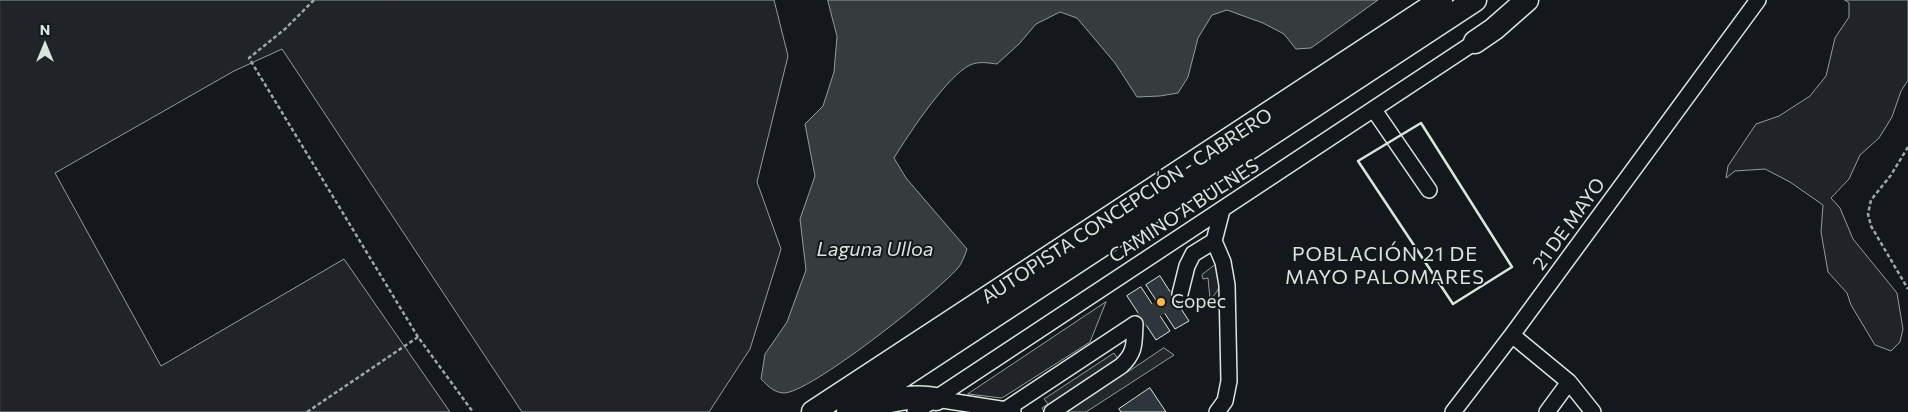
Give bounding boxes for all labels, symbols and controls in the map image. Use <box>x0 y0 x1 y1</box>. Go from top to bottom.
north arrow <box>20 20 70 70</box>
text: N <box>40 21 50 38</box>
street label: AUTOPISTA CONCEPCIÓN - CABRERO <box>977 103 1277 309</box>
street label: CAMINO A BULNES <box>1105 154 1263 268</box>
street label: 21 DE MAYO <box>1528 174 1610 274</box>
water label: Laguna Ulloa <box>817 237 933 261</box>
district label: POBLACIÓN 21 DE MAYO PALOMARES <box>1283 242 1487 289</box>
place label: Copec <box>1171 291 1226 313</box>
marker: Copec <box>1155 296 1167 308</box>

